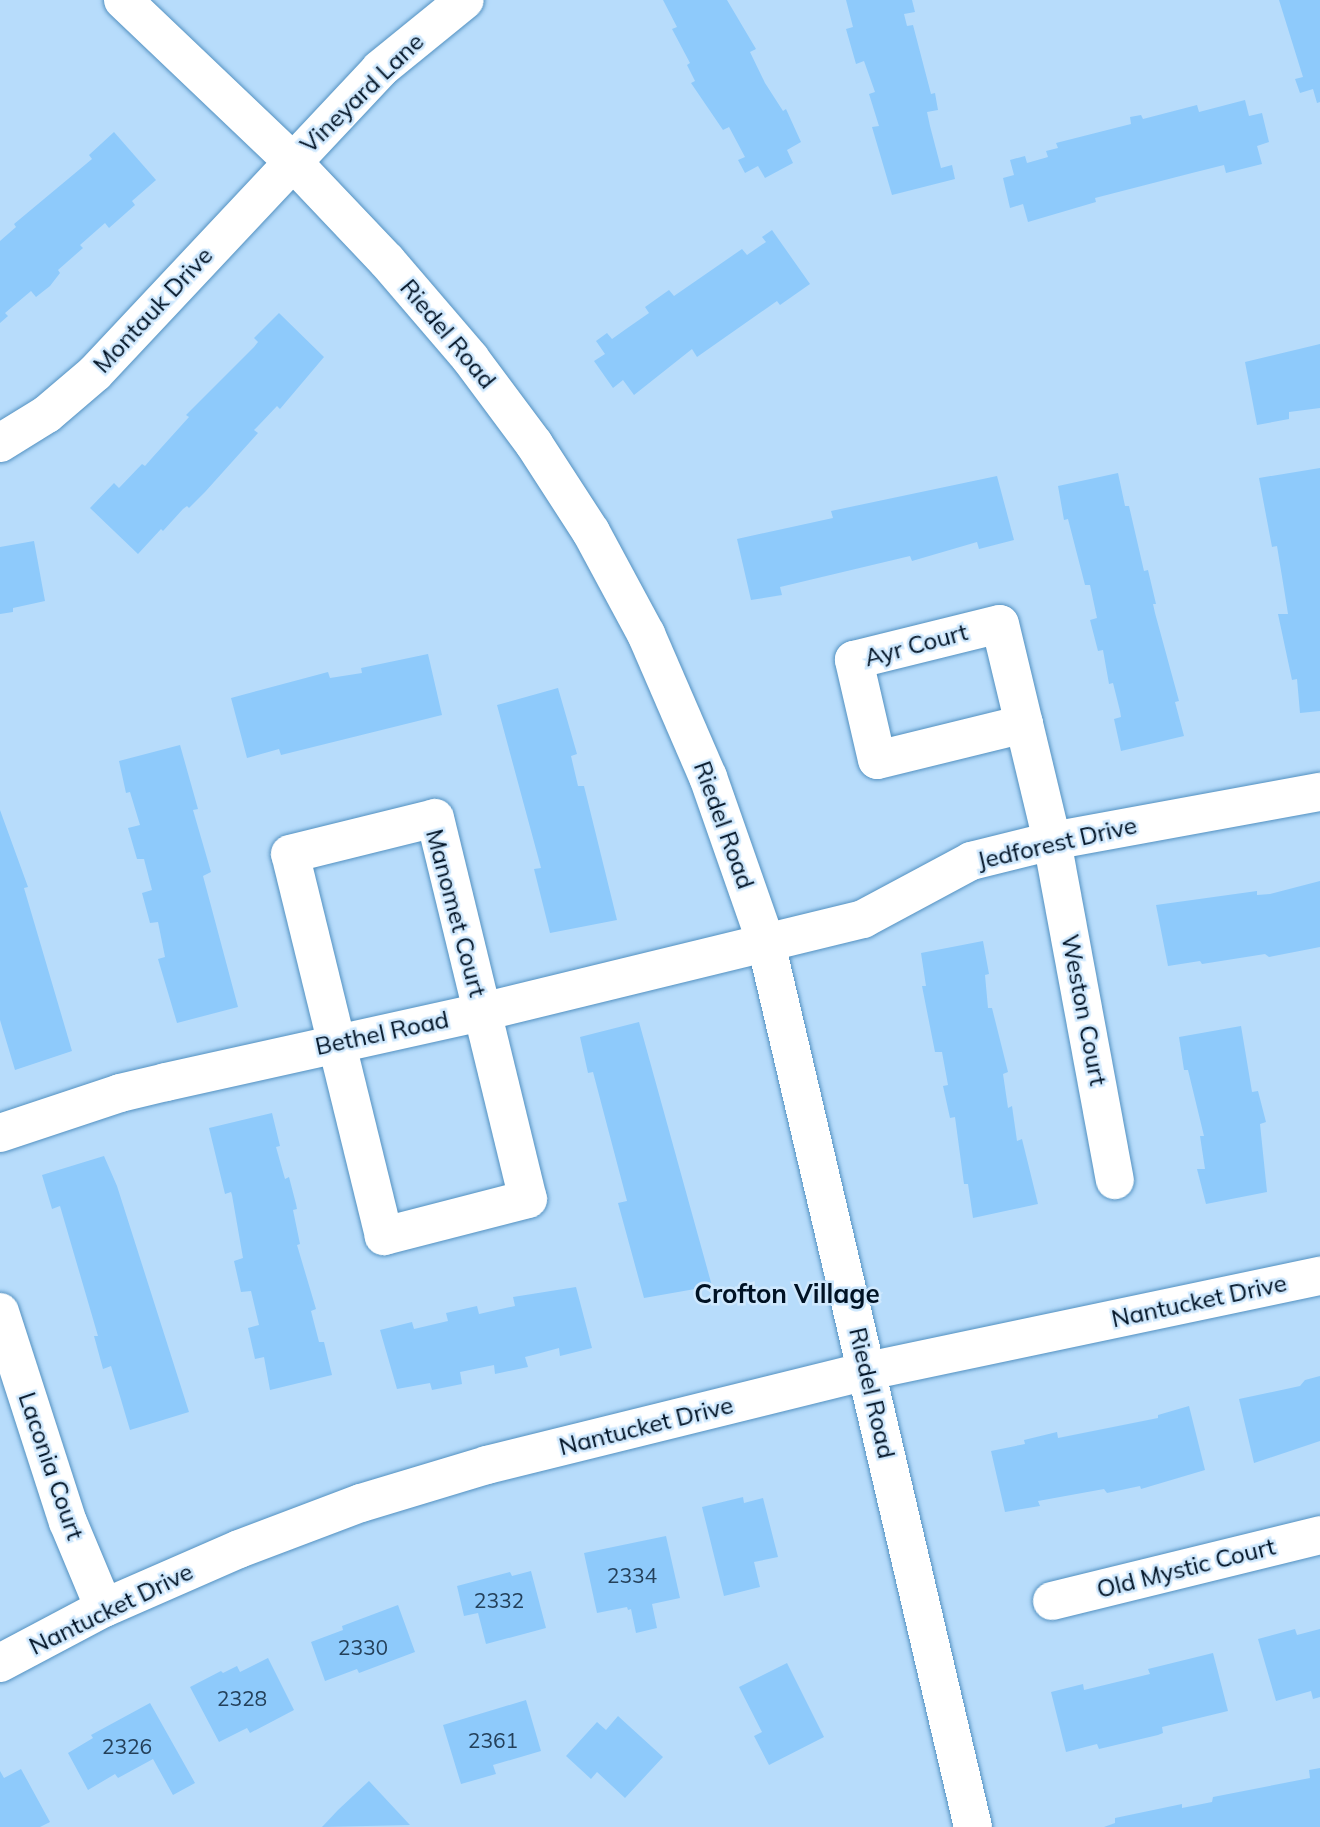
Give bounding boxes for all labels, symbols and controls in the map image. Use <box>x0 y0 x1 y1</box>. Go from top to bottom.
street label: Vineyard Lane <box>294 27 430 159</box>
street label: Montauk Drive <box>87 241 219 379</box>
street label: Riedel Road <box>394 274 502 394</box>
street label: Ayr Court <box>861 617 971 673</box>
street label: Riedel Road <box>688 757 760 893</box>
street label: Jedforest Drive <box>974 811 1140 875</box>
street label: Manomet Court <box>420 826 492 1000</box>
street label: Weston Court <box>1055 932 1113 1088</box>
street label: Bethel Road <box>313 1005 451 1061</box>
street label: Nantucket Drive <box>1109 1268 1289 1334</box>
district label: Crofton Village <box>694 1278 880 1310</box>
street label: Riedel Road <box>843 1325 901 1461</box>
street label: Laconia Court <box>12 1388 90 1544</box>
street label: Nantucket Drive <box>556 1390 736 1462</box>
street label: Old Mystic Court <box>1094 1532 1278 1604</box>
street label: Nantucket Drive <box>25 1557 197 1661</box>
house number: 2334 <box>607 1562 657 1588</box>
house number: 2332 <box>474 1587 524 1613</box>
house number: 2330 <box>338 1634 388 1660</box>
house number: 2328 <box>217 1685 267 1711</box>
house number: 2361 <box>468 1727 518 1753</box>
house number: 2326 <box>102 1733 152 1759</box>

